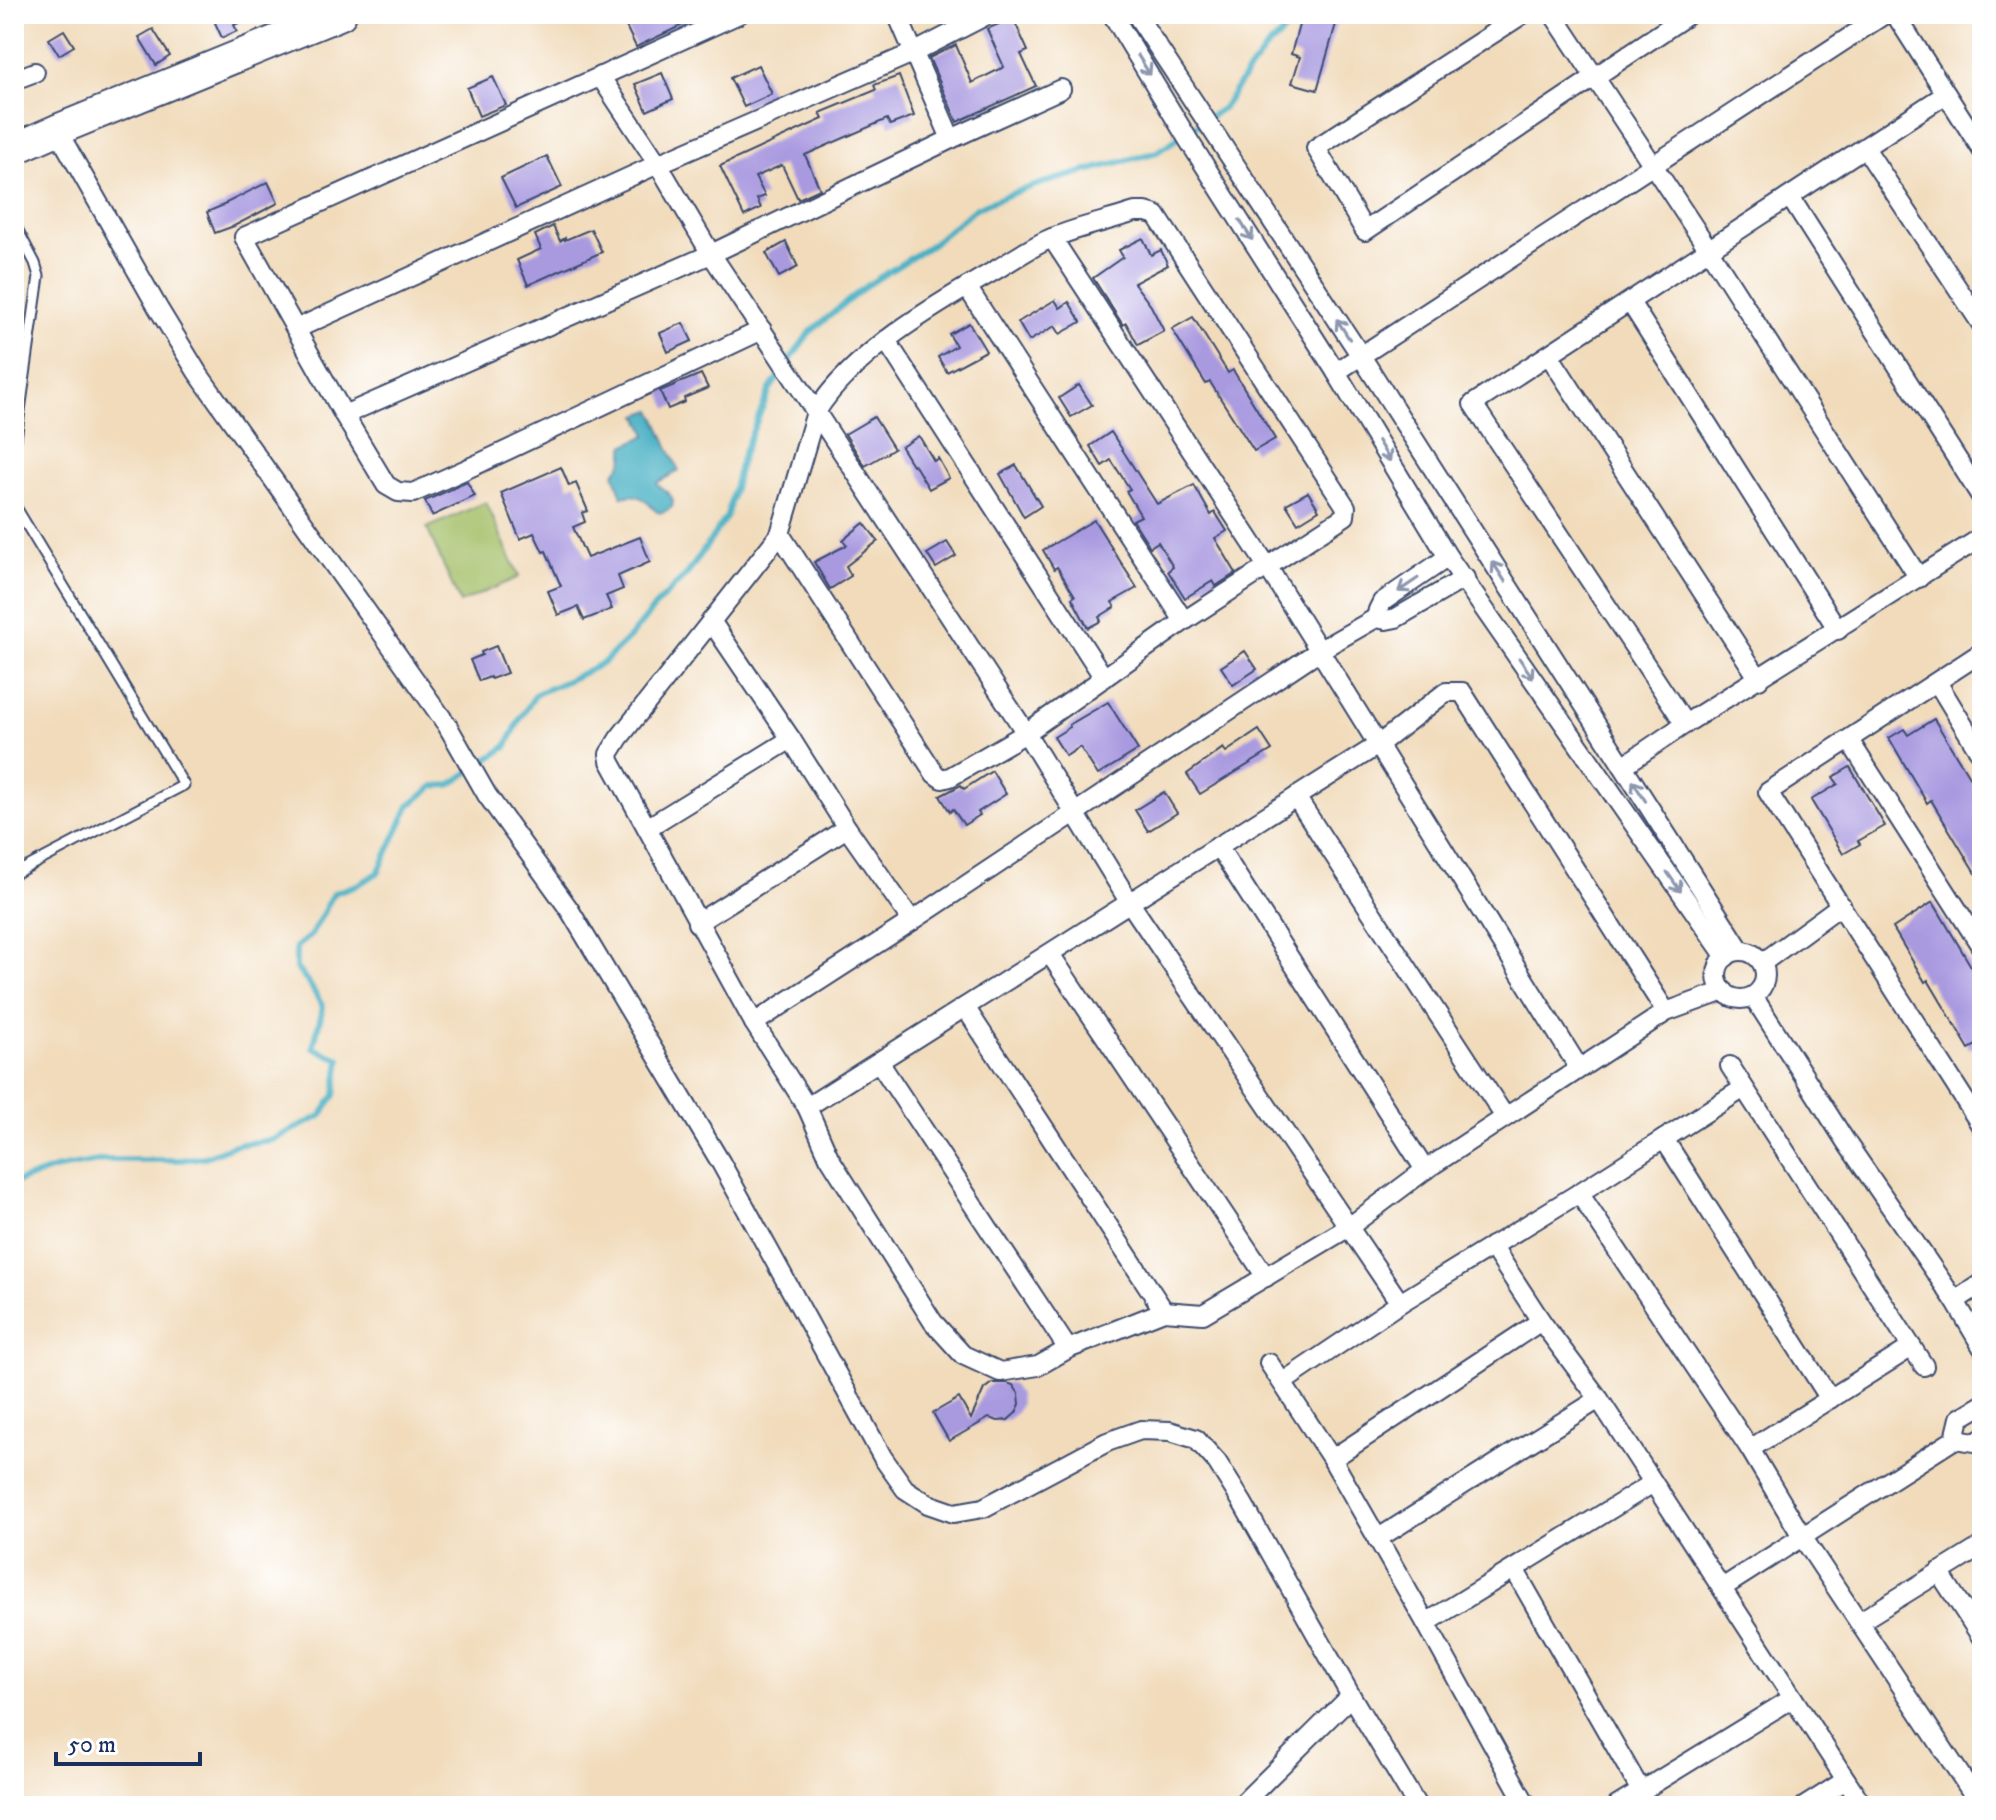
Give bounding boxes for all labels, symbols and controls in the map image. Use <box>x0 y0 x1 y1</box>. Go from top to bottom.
one-way arrow <box>1136 53 1152 76</box>
one-way arrow <box>1237 219 1254 241</box>
one-way arrow <box>1335 319 1352 341</box>
one-way arrow <box>1376 439 1392 462</box>
one-way arrow <box>1490 561 1506 584</box>
one-way arrow <box>1397 576 1419 593</box>
one-way arrow <box>1518 656 1534 678</box>
one-way arrow <box>1630 780 1646 803</box>
one-way arrow <box>1666 870 1682 892</box>
scale bar <box>56 1716 200 1766</box>
text: 50 m <box>68 1730 116 1760</box>

